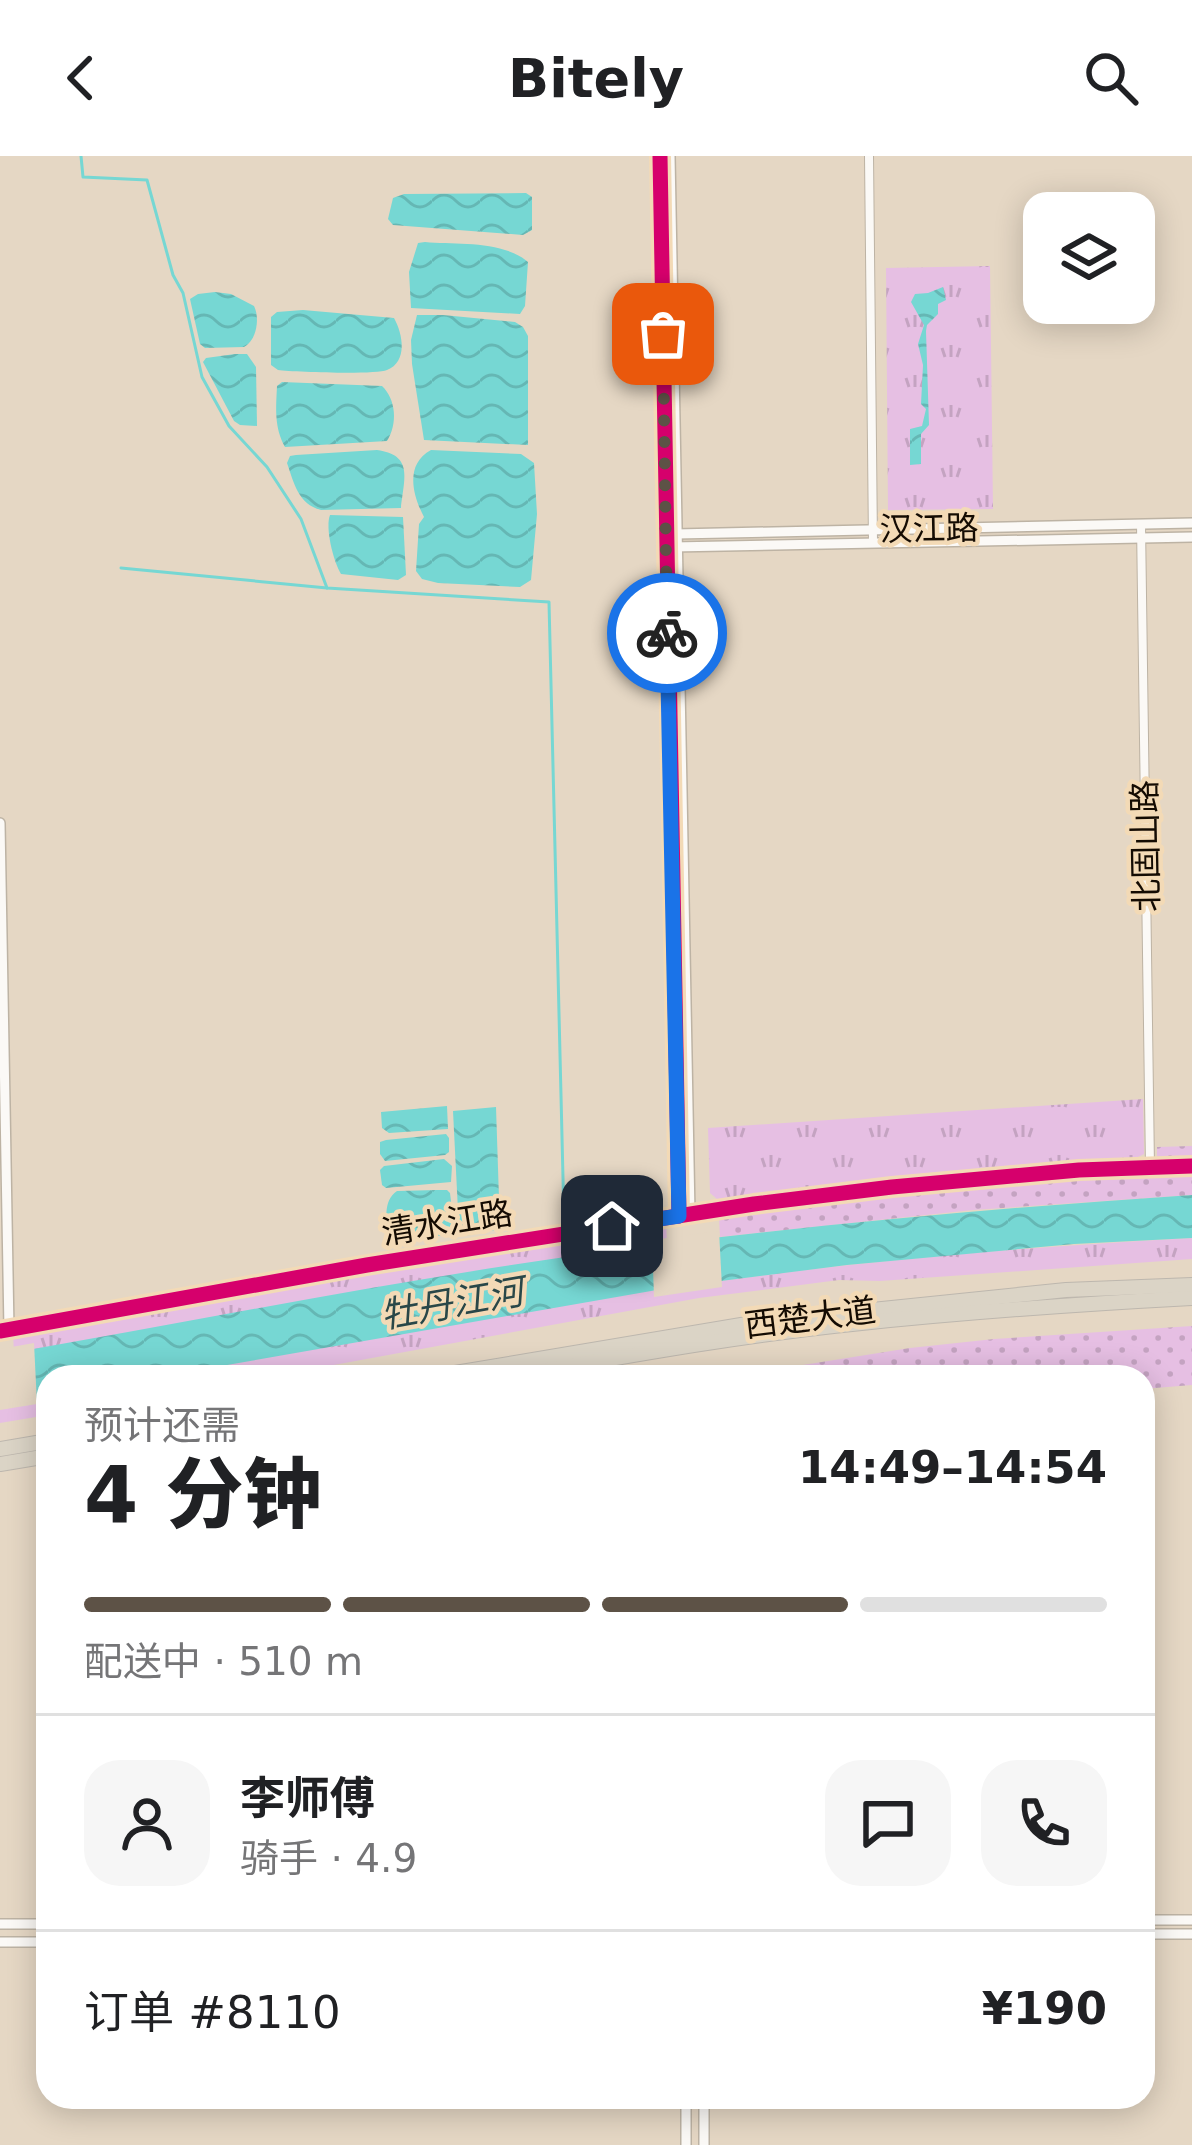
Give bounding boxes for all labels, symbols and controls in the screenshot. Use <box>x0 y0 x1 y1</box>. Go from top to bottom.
icon: back <box>48 45 114 111</box>
icon: search <box>1078 45 1144 111</box>
text: Bitely <box>508 47 684 110</box>
map controls <box>1023 192 1155 324</box>
button: layers <box>1023 192 1155 324</box>
pin <box>612 283 714 385</box>
icon: bag <box>630 301 696 367</box>
street label: 汉江路 <box>879 508 979 549</box>
courier <box>607 573 727 693</box>
icon: bike <box>634 600 700 666</box>
street label: 北固山路 <box>1125 780 1166 912</box>
pin <box>561 1175 663 1277</box>
street label: 清水江路 <box>379 1193 515 1252</box>
icon: home <box>579 1193 645 1259</box>
water label: 牡丹江河 <box>378 1270 532 1336</box>
street label: 西楚大道 <box>742 1290 878 1345</box>
text: 预计还需 <box>84 1403 240 1448</box>
text: 14:49–14:54 <box>798 1441 1107 1494</box>
text: 4 分钟 <box>84 1450 321 1540</box>
text: 配送中 · 510 m <box>84 1639 363 1684</box>
button: person <box>84 1760 210 1886</box>
button: chat <box>825 1760 951 1886</box>
button: phone <box>981 1760 1107 1886</box>
text: 李师傅 <box>240 1772 375 1825</box>
text: 骑手 · 4.9 <box>240 1836 417 1881</box>
text: ¥190 <box>982 1982 1107 2035</box>
text: 订单 #8110 <box>84 1986 341 2039</box>

